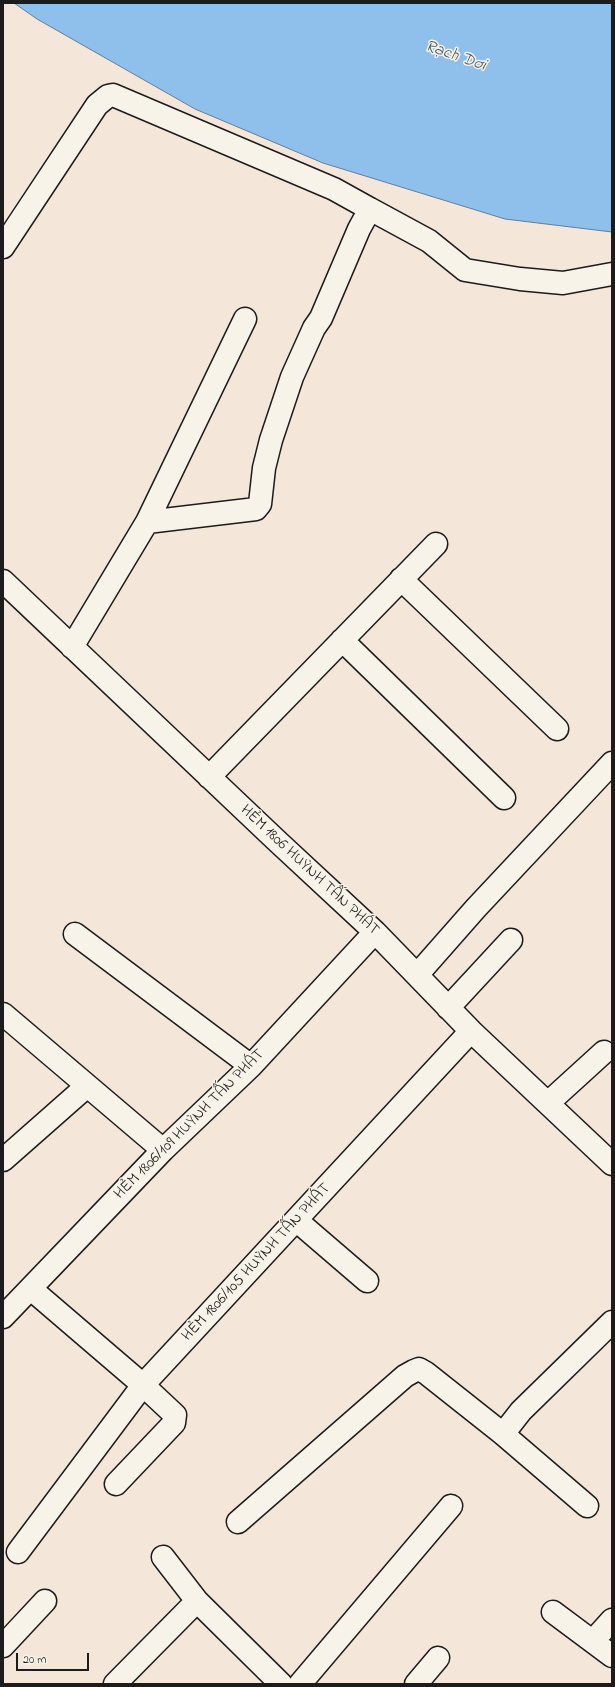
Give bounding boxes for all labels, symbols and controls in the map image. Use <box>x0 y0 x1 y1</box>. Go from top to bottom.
water label: Rạch Dơi <box>422 37 488 77</box>
street label: HẺM 1806 HUỲNH TẤN PHÁT <box>236 802 382 940</box>
street label: HẺM 1806/109 HUỲNH TẤN PHÁT <box>111 1046 269 1204</box>
street label: HẺM 1806/105 HUỲNH TẤN PHÁT <box>179 1180 335 1346</box>
scale bar <box>18 1645 91 1671</box>
text: 20 m <box>23 1651 46 1669</box>

